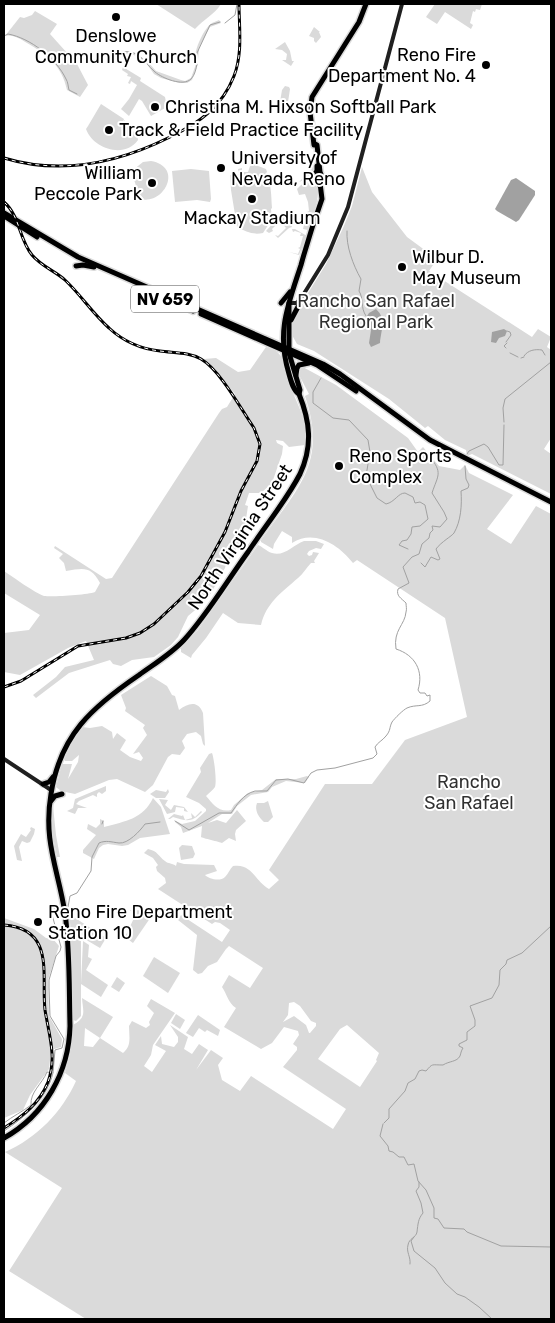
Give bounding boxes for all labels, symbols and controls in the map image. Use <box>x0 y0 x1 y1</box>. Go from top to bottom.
marker: Denslowe Community Church <box>110 11 122 23</box>
place label: Denslowe Community Church <box>35 25 197 68</box>
place label: Reno Fire Department No. 4 <box>328 44 476 87</box>
marker: Reno Fire Department No. 4 <box>480 59 492 71</box>
place label: Christina M. Hixson Softball Park <box>165 96 437 118</box>
marker: Christina M. Hixson Softball Park <box>149 101 161 113</box>
place label: Track & Field Practice Facility <box>119 119 363 141</box>
marker: Track & Field Practice Facility <box>103 124 115 136</box>
place label: University of Nevada, Reno <box>231 147 345 190</box>
place label: William Peccole Park <box>34 162 143 205</box>
marker: University of Nevada, Reno <box>215 162 227 174</box>
marker: William Peccole Park <box>146 177 158 189</box>
marker: Mackay Stadium <box>246 193 258 205</box>
place label: Mackay Stadium <box>184 207 320 229</box>
place label: Wilbur D. May Museum <box>412 246 521 289</box>
marker: Wilbur D. May Museum <box>396 261 408 273</box>
road number: NV 659 <box>131 286 199 312</box>
park label: Rancho San Rafael Regional Park <box>297 290 455 333</box>
place label: Reno Sports Complex <box>349 445 452 488</box>
street label: North Virginia Street <box>183 460 297 614</box>
marker: Reno Sports Complex <box>333 460 345 472</box>
park label: Rancho San Rafael <box>424 771 514 814</box>
place label: Reno Fire Department Station 10 <box>48 901 232 944</box>
marker: Reno Fire Department Station 10 <box>32 916 44 928</box>

